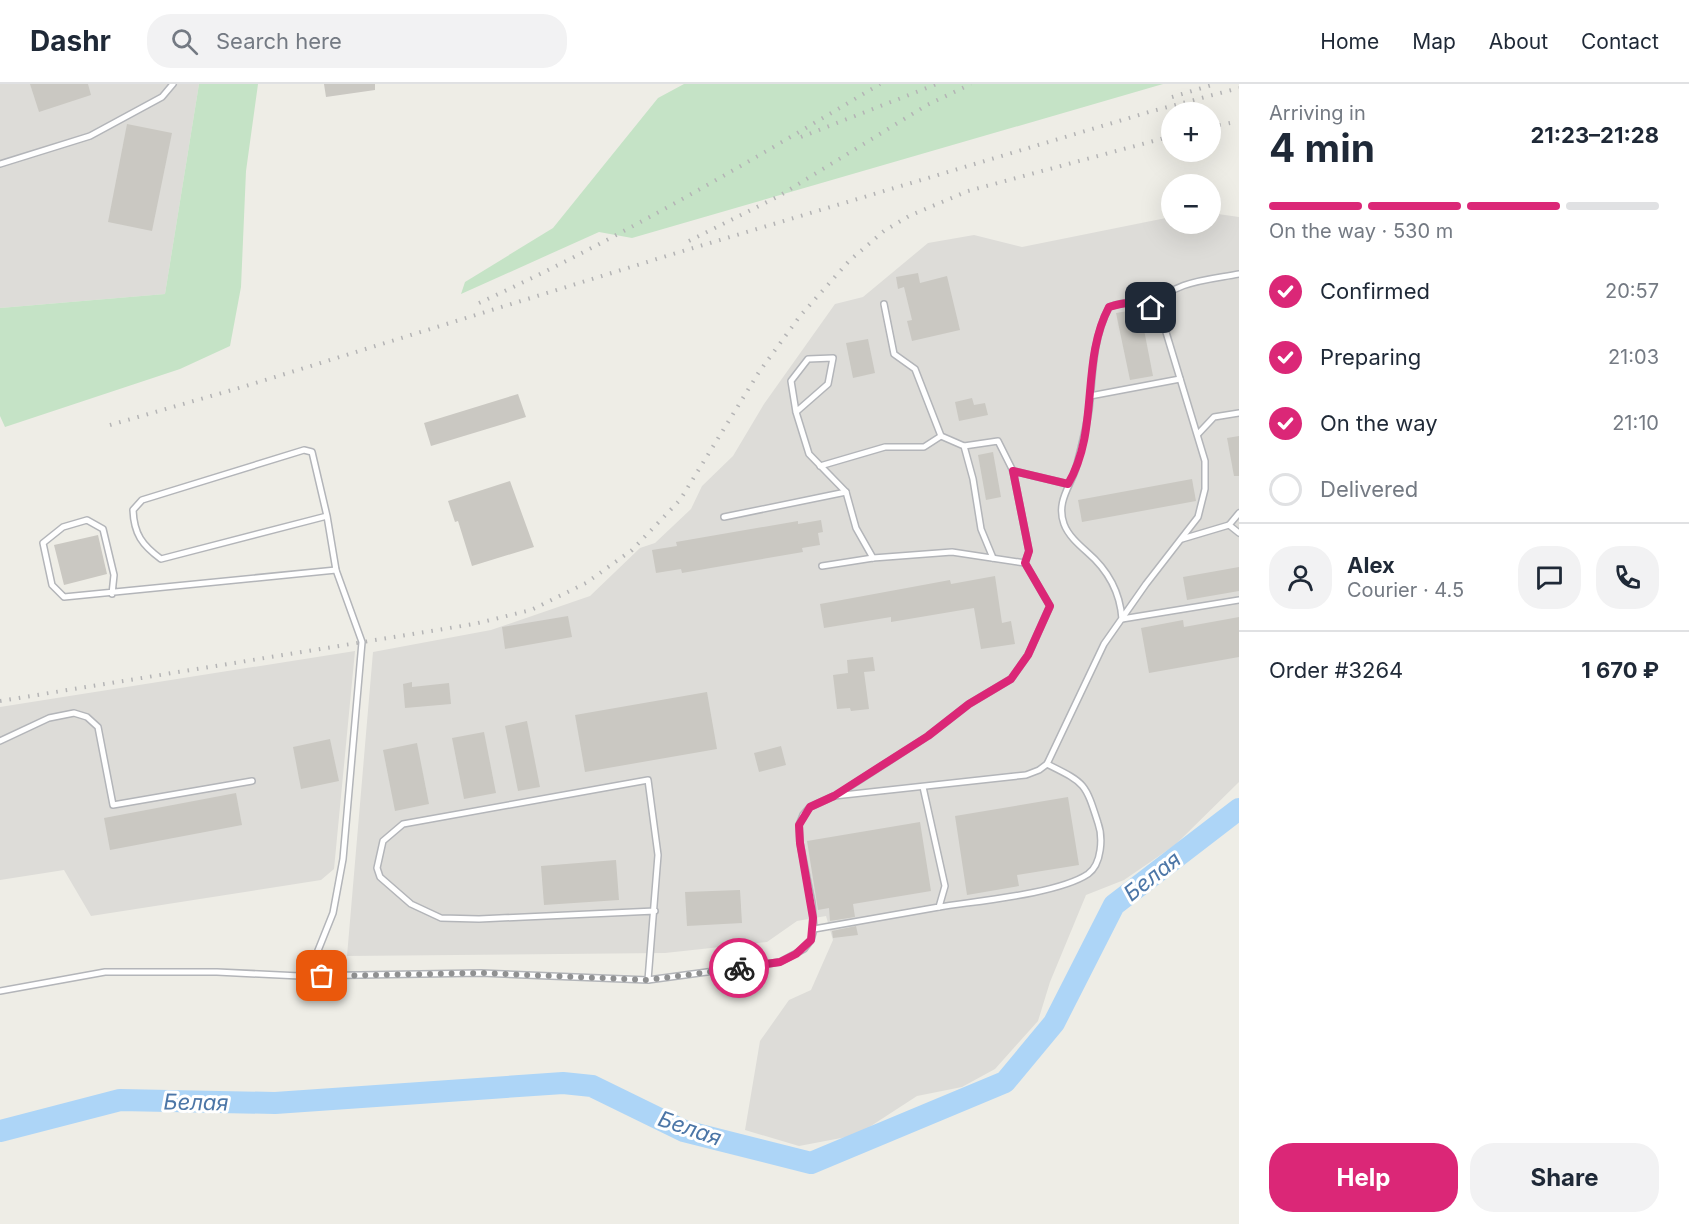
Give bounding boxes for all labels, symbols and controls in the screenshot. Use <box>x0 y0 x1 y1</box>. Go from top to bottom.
search box <box>147 14 567 68</box>
text: Dashr <box>30 24 111 58</box>
icon: search <box>168 25 201 58</box>
text: Search here <box>216 28 342 54</box>
text: Home <box>1320 29 1379 54</box>
text: Map <box>1412 29 1456 54</box>
text: About <box>1489 29 1548 54</box>
text: Contact <box>1581 29 1659 54</box>
text: Arriving in <box>1269 101 1366 125</box>
map controls <box>1161 102 1221 234</box>
button: + <box>1161 102 1221 162</box>
text: 21:23–21:28 <box>1530 122 1659 148</box>
text: 4 min <box>1269 124 1375 171</box>
button: − <box>1161 174 1221 234</box>
text: On the way · 530 m <box>1269 219 1453 243</box>
icon: check <box>1269 275 1302 308</box>
text: Confirmed <box>1320 278 1430 304</box>
text: 20:57 <box>1605 279 1659 303</box>
pin <box>1125 282 1176 333</box>
icon: home <box>1134 291 1167 324</box>
icon: check <box>1269 341 1302 374</box>
text: Preparing <box>1320 344 1421 370</box>
text: 21:03 <box>1608 345 1659 369</box>
icon: check <box>1269 407 1302 440</box>
text: On the way <box>1320 410 1438 436</box>
text: 21:10 <box>1612 411 1659 435</box>
text: Delivered <box>1320 476 1418 502</box>
button: person <box>1269 546 1332 609</box>
button: chat <box>1518 546 1581 609</box>
button: phone <box>1596 546 1659 609</box>
text: Alex <box>1347 552 1395 578</box>
text: Courier · 4.5 <box>1347 578 1464 602</box>
text: Order #3264 <box>1269 657 1403 683</box>
text: 1 670 ₽ <box>1581 657 1659 683</box>
water label: Белая <box>1118 846 1186 906</box>
courier <box>709 938 769 998</box>
pin <box>296 950 347 1001</box>
icon: bike <box>723 952 756 985</box>
icon: bag <box>305 959 338 992</box>
water label: Белая <box>163 1088 229 1116</box>
water label: Белая <box>655 1105 725 1151</box>
button: Help <box>1269 1143 1458 1212</box>
button: Share <box>1470 1143 1659 1212</box>

